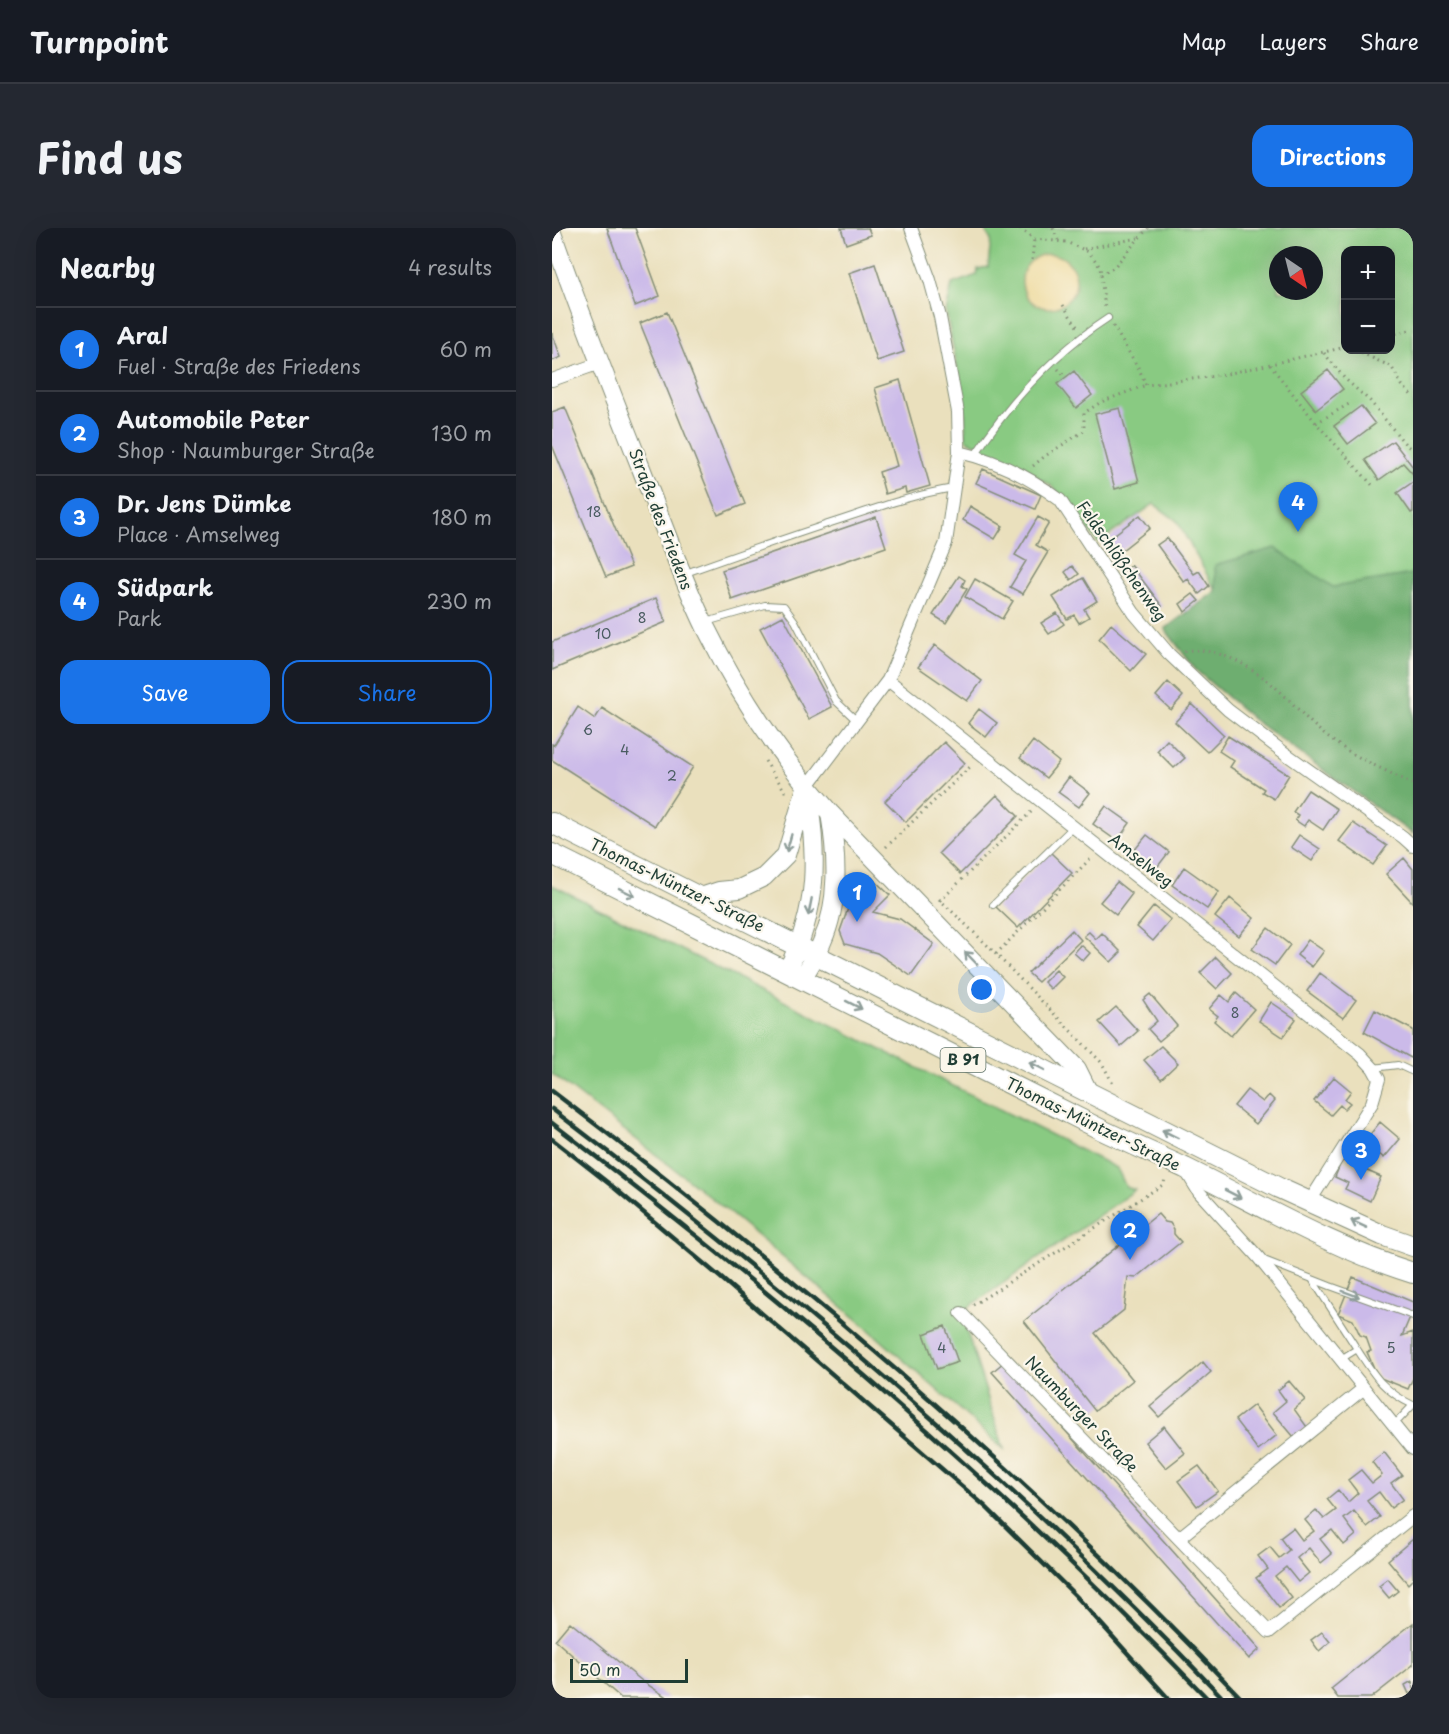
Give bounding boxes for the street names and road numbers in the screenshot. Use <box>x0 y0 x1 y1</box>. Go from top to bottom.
street label: Straße des Friedens <box>624 444 700 593</box>
street label: Feldschlößchenweg <box>1072 495 1174 626</box>
street label: Amselweg <box>1104 826 1179 892</box>
street label: Thomas-Müntzer-Straße <box>586 831 769 937</box>
road number: B 91 <box>940 1048 986 1072</box>
street label: Thomas-Müntzer-Straße <box>1002 1070 1185 1176</box>
street label: Naumburger Straße <box>1021 1350 1145 1477</box>

